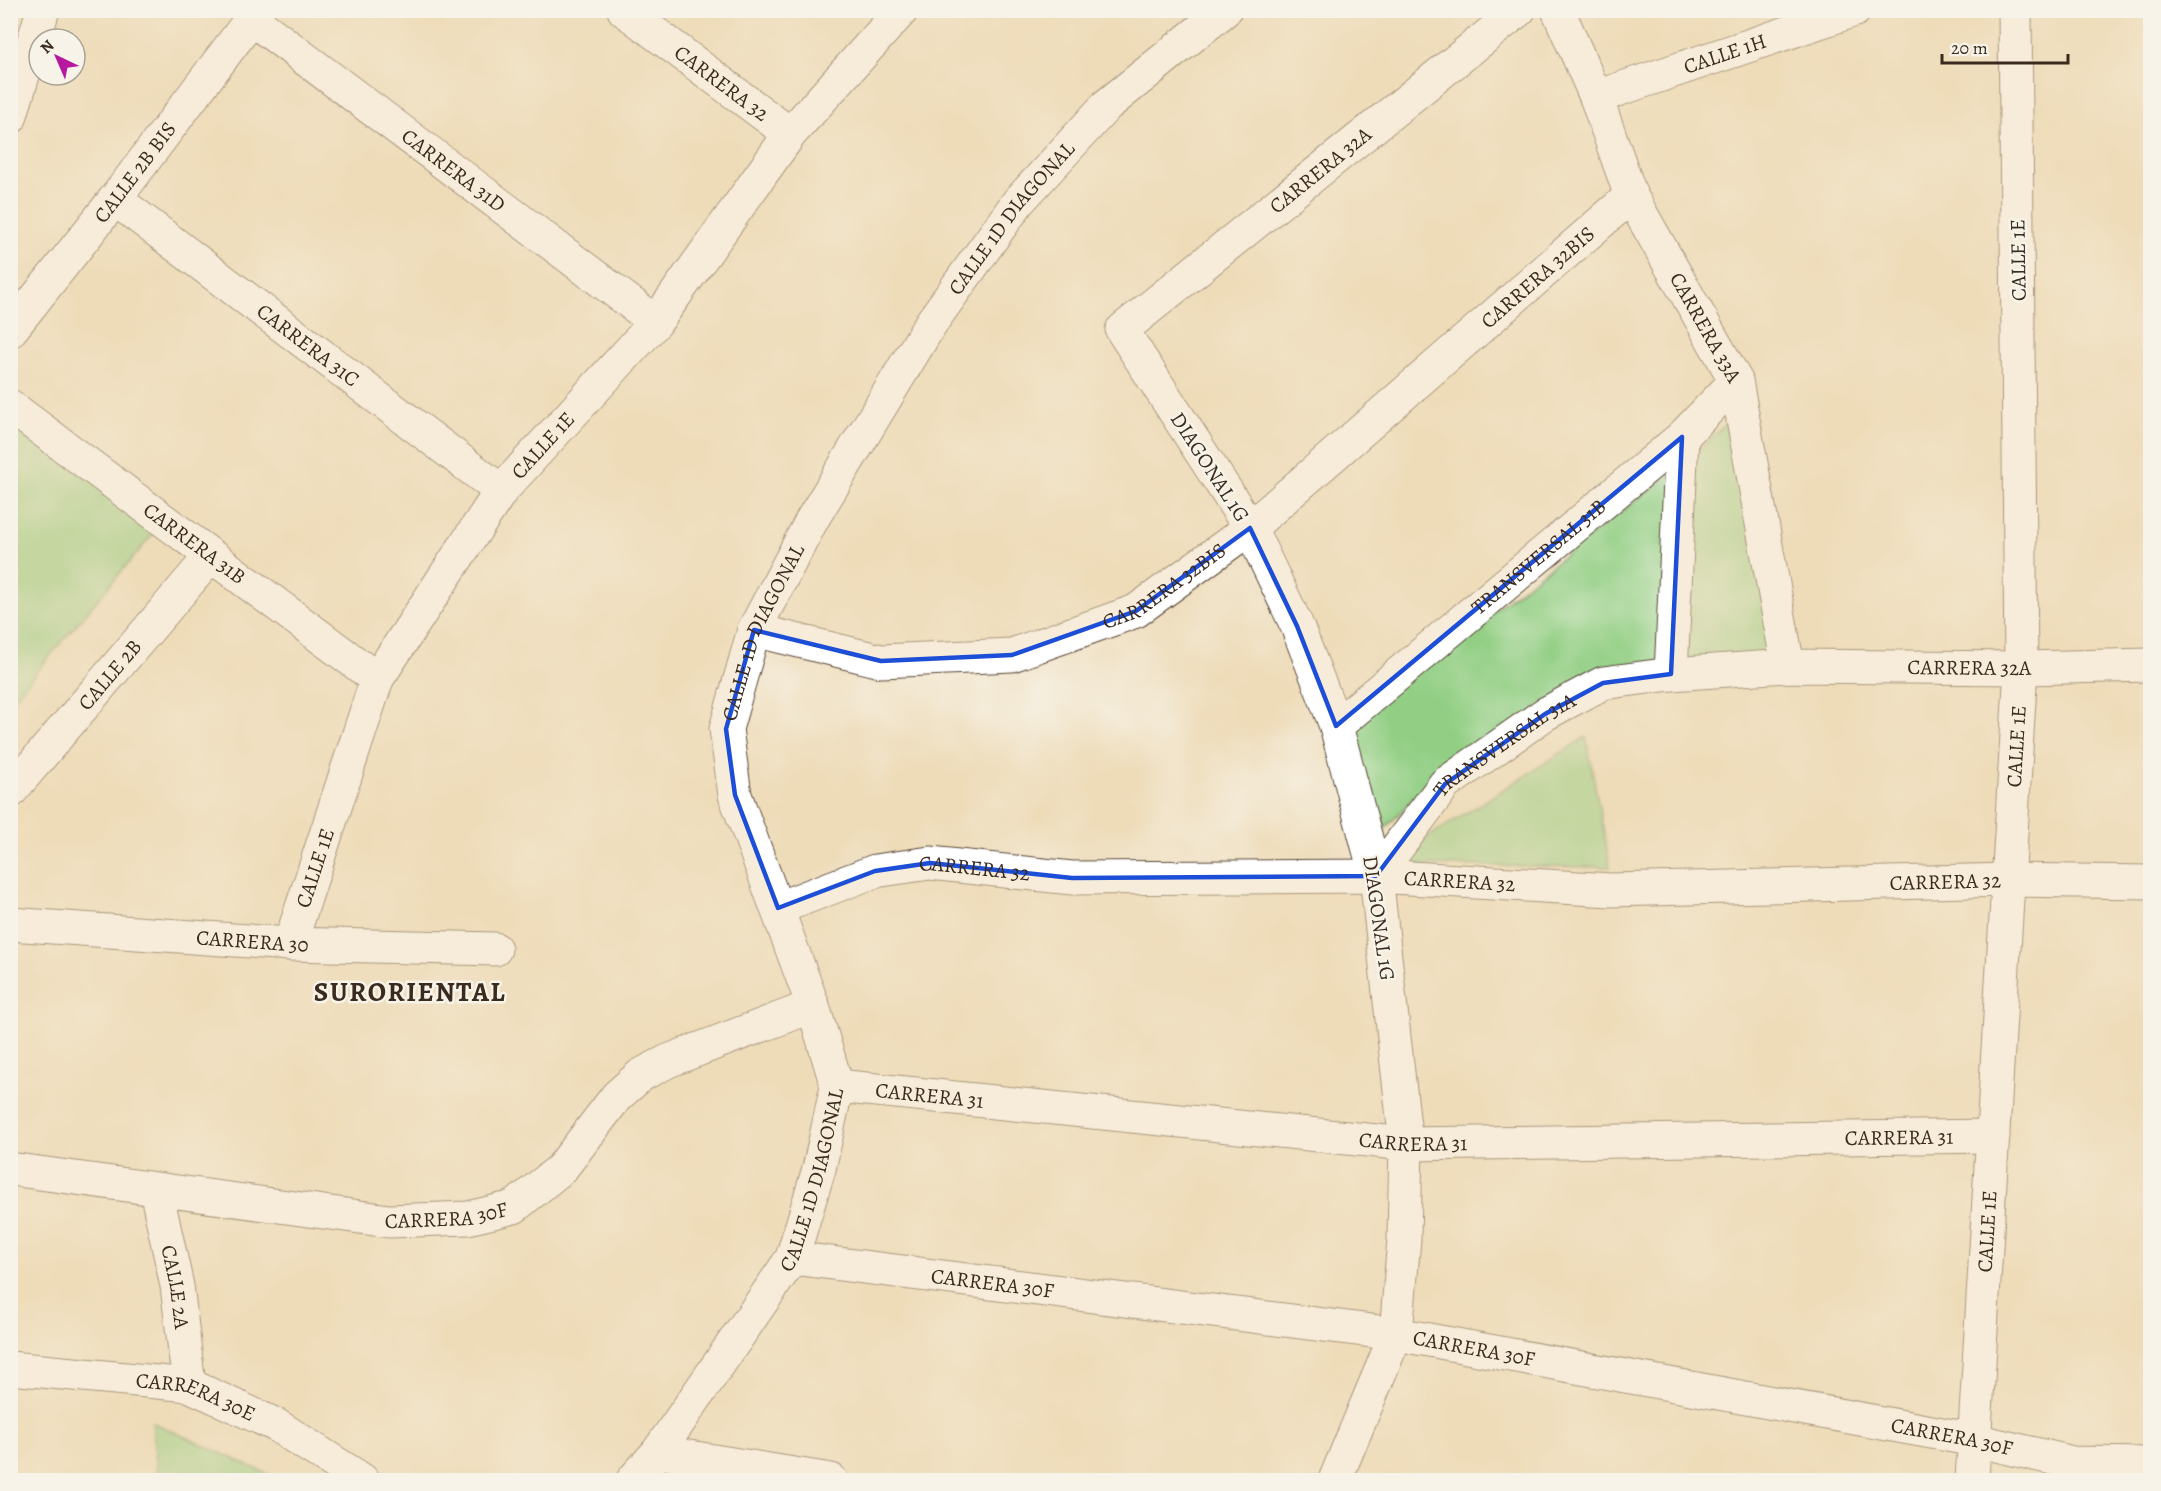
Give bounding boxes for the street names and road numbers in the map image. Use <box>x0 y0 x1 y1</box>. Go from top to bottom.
street label: CALLE 1H <box>1680 27 1770 81</box>
street label: CARRERA 32 <box>669 38 775 128</box>
street label: CALLE 2B BIS <box>87 116 183 229</box>
street label: CARRERA 32A <box>1263 120 1378 220</box>
street label: CARRERA 31D <box>396 122 511 218</box>
street label: CALLE 1D DIAGONAL <box>942 135 1081 301</box>
street label: CALLE 1E <box>2003 219 2033 301</box>
street label: CARRERA 32BIS <box>1475 220 1601 335</box>
street label: CARRERA 33A <box>1663 267 1748 388</box>
street label: CARRERA 31C <box>251 297 365 393</box>
street label: CALLE 1E <box>505 406 581 485</box>
street label: DIAGONAL 1G <box>1164 407 1256 527</box>
street label: TRANSVERSAL 31B <box>1465 492 1612 621</box>
street label: CARRERA 31B <box>138 496 252 591</box>
street label: CARRERA 32BIS <box>1098 536 1232 636</box>
street label: CALLE 1D DIAGONAL <box>715 539 811 724</box>
street label: CALLE 2B <box>72 633 148 716</box>
street label: CARRERA 32A <box>1907 653 2032 682</box>
street label: TRANSVERSAL 31A <box>1426 686 1581 803</box>
street label: CALLE 1E <box>2000 705 2033 788</box>
street label: CALLE 1E <box>289 825 341 911</box>
street label: CARRERA 32 <box>917 849 1031 887</box>
street label: DIAGONAL 1G <box>1356 854 1402 982</box>
street label: CARRERA 32 <box>1403 864 1516 898</box>
street label: CARRERA 32 <box>1889 866 2001 897</box>
street label: CARRERA 30 <box>195 923 309 958</box>
street label: CARRERA 31 <box>874 1076 985 1115</box>
street label: CALLE 1D DIAGONAL <box>773 1085 850 1277</box>
street label: CARRERA 31 <box>1844 1123 1954 1152</box>
street label: CARRERA 31 <box>1358 1125 1468 1158</box>
street label: CALLE 1E <box>1971 1190 2003 1273</box>
street label: CARRERA 30F <box>384 1195 511 1235</box>
street label: CALLE 2A <box>154 1242 196 1331</box>
street label: CARRERA 30F <box>929 1262 1056 1305</box>
street label: CARRERA 30F <box>1411 1323 1537 1373</box>
street label: CARRERA 30E <box>135 1366 260 1428</box>
street label: CARRERA 30F <box>1889 1411 2016 1462</box>

